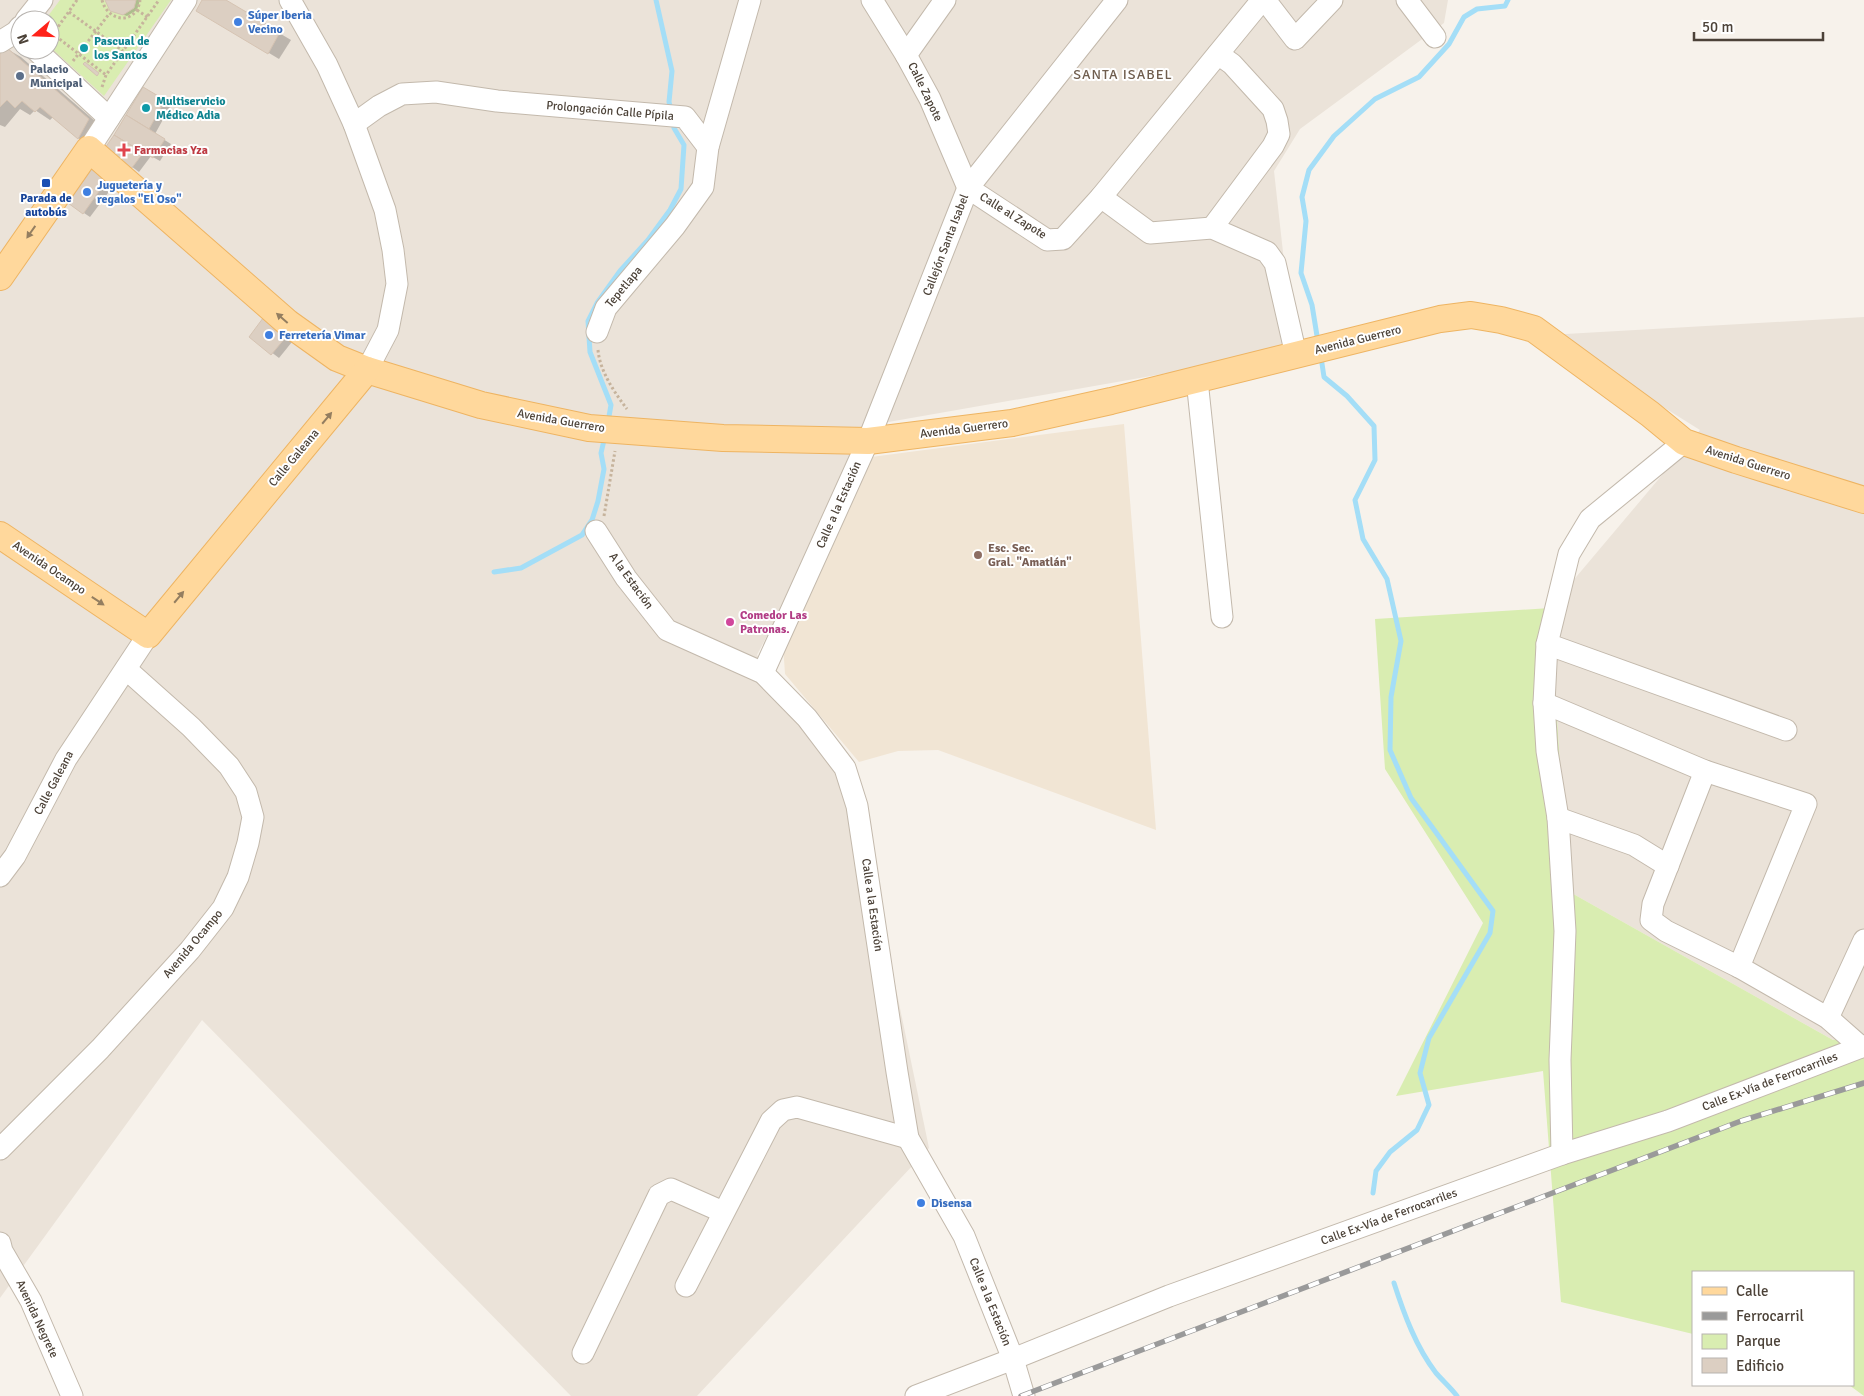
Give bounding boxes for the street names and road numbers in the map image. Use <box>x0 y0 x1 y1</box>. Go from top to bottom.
street label: Calle Zapote <box>904 60 946 124</box>
street label: Prolongación Calle Pípila <box>546 98 674 124</box>
street label: Calle al Zapote <box>977 189 1049 243</box>
street label: Callejón Santa Isabel <box>920 192 972 298</box>
street label: Tepetlapa <box>602 263 646 311</box>
street label: Avenida Guerrero <box>1313 322 1403 358</box>
street label: Avenida Guerrero <box>516 406 606 436</box>
street label: Avenida Guerrero <box>919 416 1009 442</box>
street label: Calle Galeana <box>266 426 322 490</box>
street label: Avenida Guerrero <box>1704 442 1792 484</box>
street label: Calle a la Estación <box>813 459 865 551</box>
street label: Avenida Ocampo <box>10 538 88 598</box>
street label: A la Estación <box>605 550 657 612</box>
street label: Calle Galeana <box>31 748 77 818</box>
street label: Calle a la Estación <box>858 858 886 952</box>
street label: Avenida Ocampo <box>160 907 226 981</box>
street label: Calle Ex-Vía de Ferrocarriles <box>1700 1049 1840 1115</box>
street label: Calle Ex-Vía de Ferrocarriles <box>1319 1185 1459 1249</box>
street label: Calle a la Estación <box>965 1256 1015 1348</box>
street label: Avenida Negrete <box>12 1278 62 1360</box>

